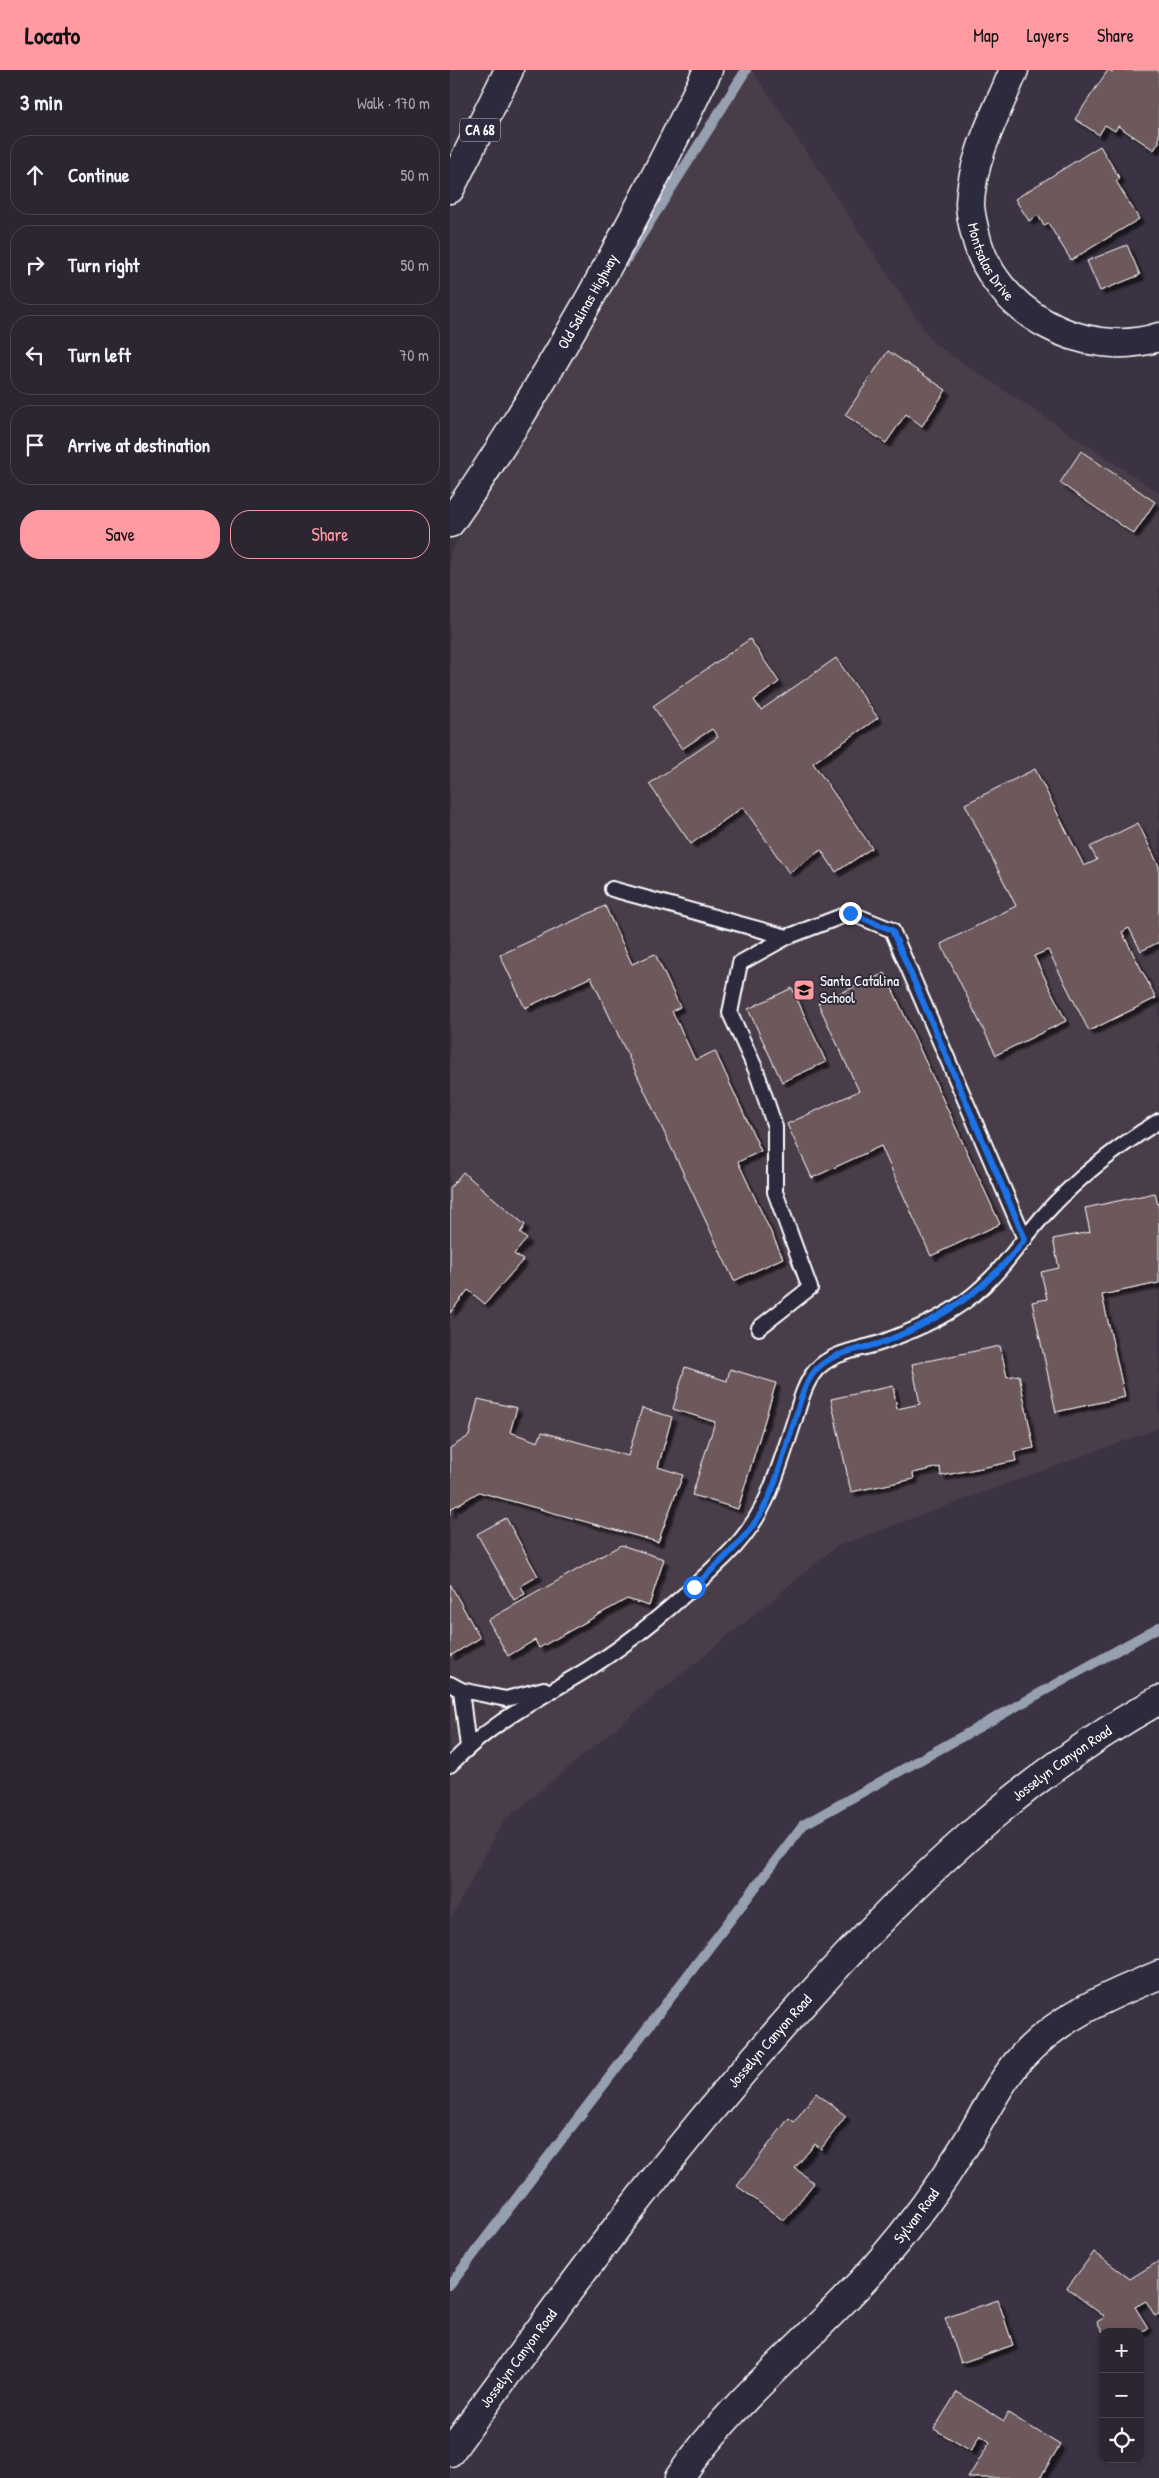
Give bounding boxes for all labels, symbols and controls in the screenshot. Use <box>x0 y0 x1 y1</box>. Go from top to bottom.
text: Locato <box>25 19 80 51</box>
text: Map <box>973 23 999 48</box>
text: Layers <box>1027 23 1069 48</box>
text: Share <box>1097 23 1134 48</box>
text: 3 min <box>20 88 63 117</box>
text: Walk · 170 m <box>357 92 430 114</box>
road number: CA 68 <box>460 118 500 142</box>
icon: ahead <box>21 161 49 189</box>
text: Continue <box>68 162 129 188</box>
text: 50 m <box>401 164 429 186</box>
street label: Montsalas Drive <box>963 221 1019 305</box>
street label: Old Salinas Highway <box>552 250 623 353</box>
icon: right <box>21 251 49 279</box>
text: Turn right <box>68 252 139 278</box>
text: 50 m <box>401 254 429 276</box>
icon: left <box>21 341 49 369</box>
text: Turn left <box>68 342 131 368</box>
text: 70 m <box>399 344 429 366</box>
icon: arrive <box>21 431 49 459</box>
text: Arrive at destination <box>68 432 210 458</box>
button: Save <box>20 510 220 559</box>
button: Share <box>230 510 430 559</box>
route end <box>839 902 862 925</box>
place label: Santa Catalina School <box>820 970 899 1008</box>
school or university icon: Santa Catalina School <box>792 978 816 1002</box>
route start <box>683 1576 706 1599</box>
street label: Josselyn Canyon Road <box>1007 1720 1115 1806</box>
street label: Josselyn Canyon Road <box>723 1989 816 2092</box>
street label: Sylvan Road <box>888 2184 944 2248</box>
street label: Josselyn Canyon Road <box>475 2304 562 2412</box>
map controls <box>1099 2328 1144 2463</box>
button: + <box>1099 2328 1144 2373</box>
button: − <box>1099 2373 1144 2418</box>
button: locate <box>1099 2418 1144 2463</box>

